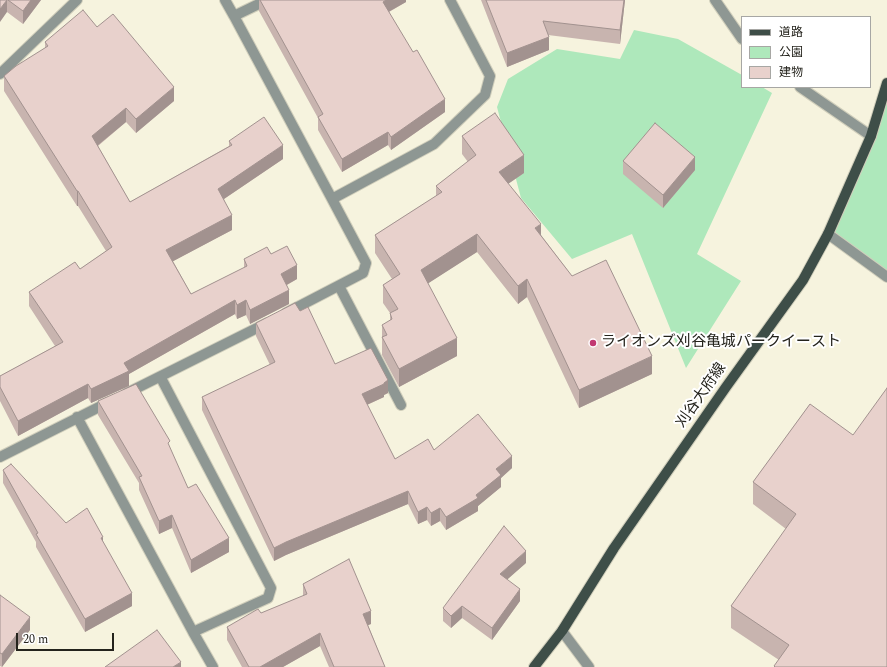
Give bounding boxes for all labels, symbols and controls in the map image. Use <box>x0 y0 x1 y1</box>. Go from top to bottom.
legend <box>741 16 871 88</box>
text: 道路 <box>779 23 803 42</box>
text: 公園 <box>779 43 803 62</box>
text: 建物 <box>779 63 803 82</box>
place label: ライオンズ刈谷亀城パークイースト <box>601 334 841 352</box>
marker: ライオンズ刈谷亀城パークイースト <box>588 338 598 348</box>
street label: 刈谷大府線 <box>673 360 731 432</box>
scale bar <box>18 625 116 651</box>
text: 20 m <box>23 630 48 649</box>

